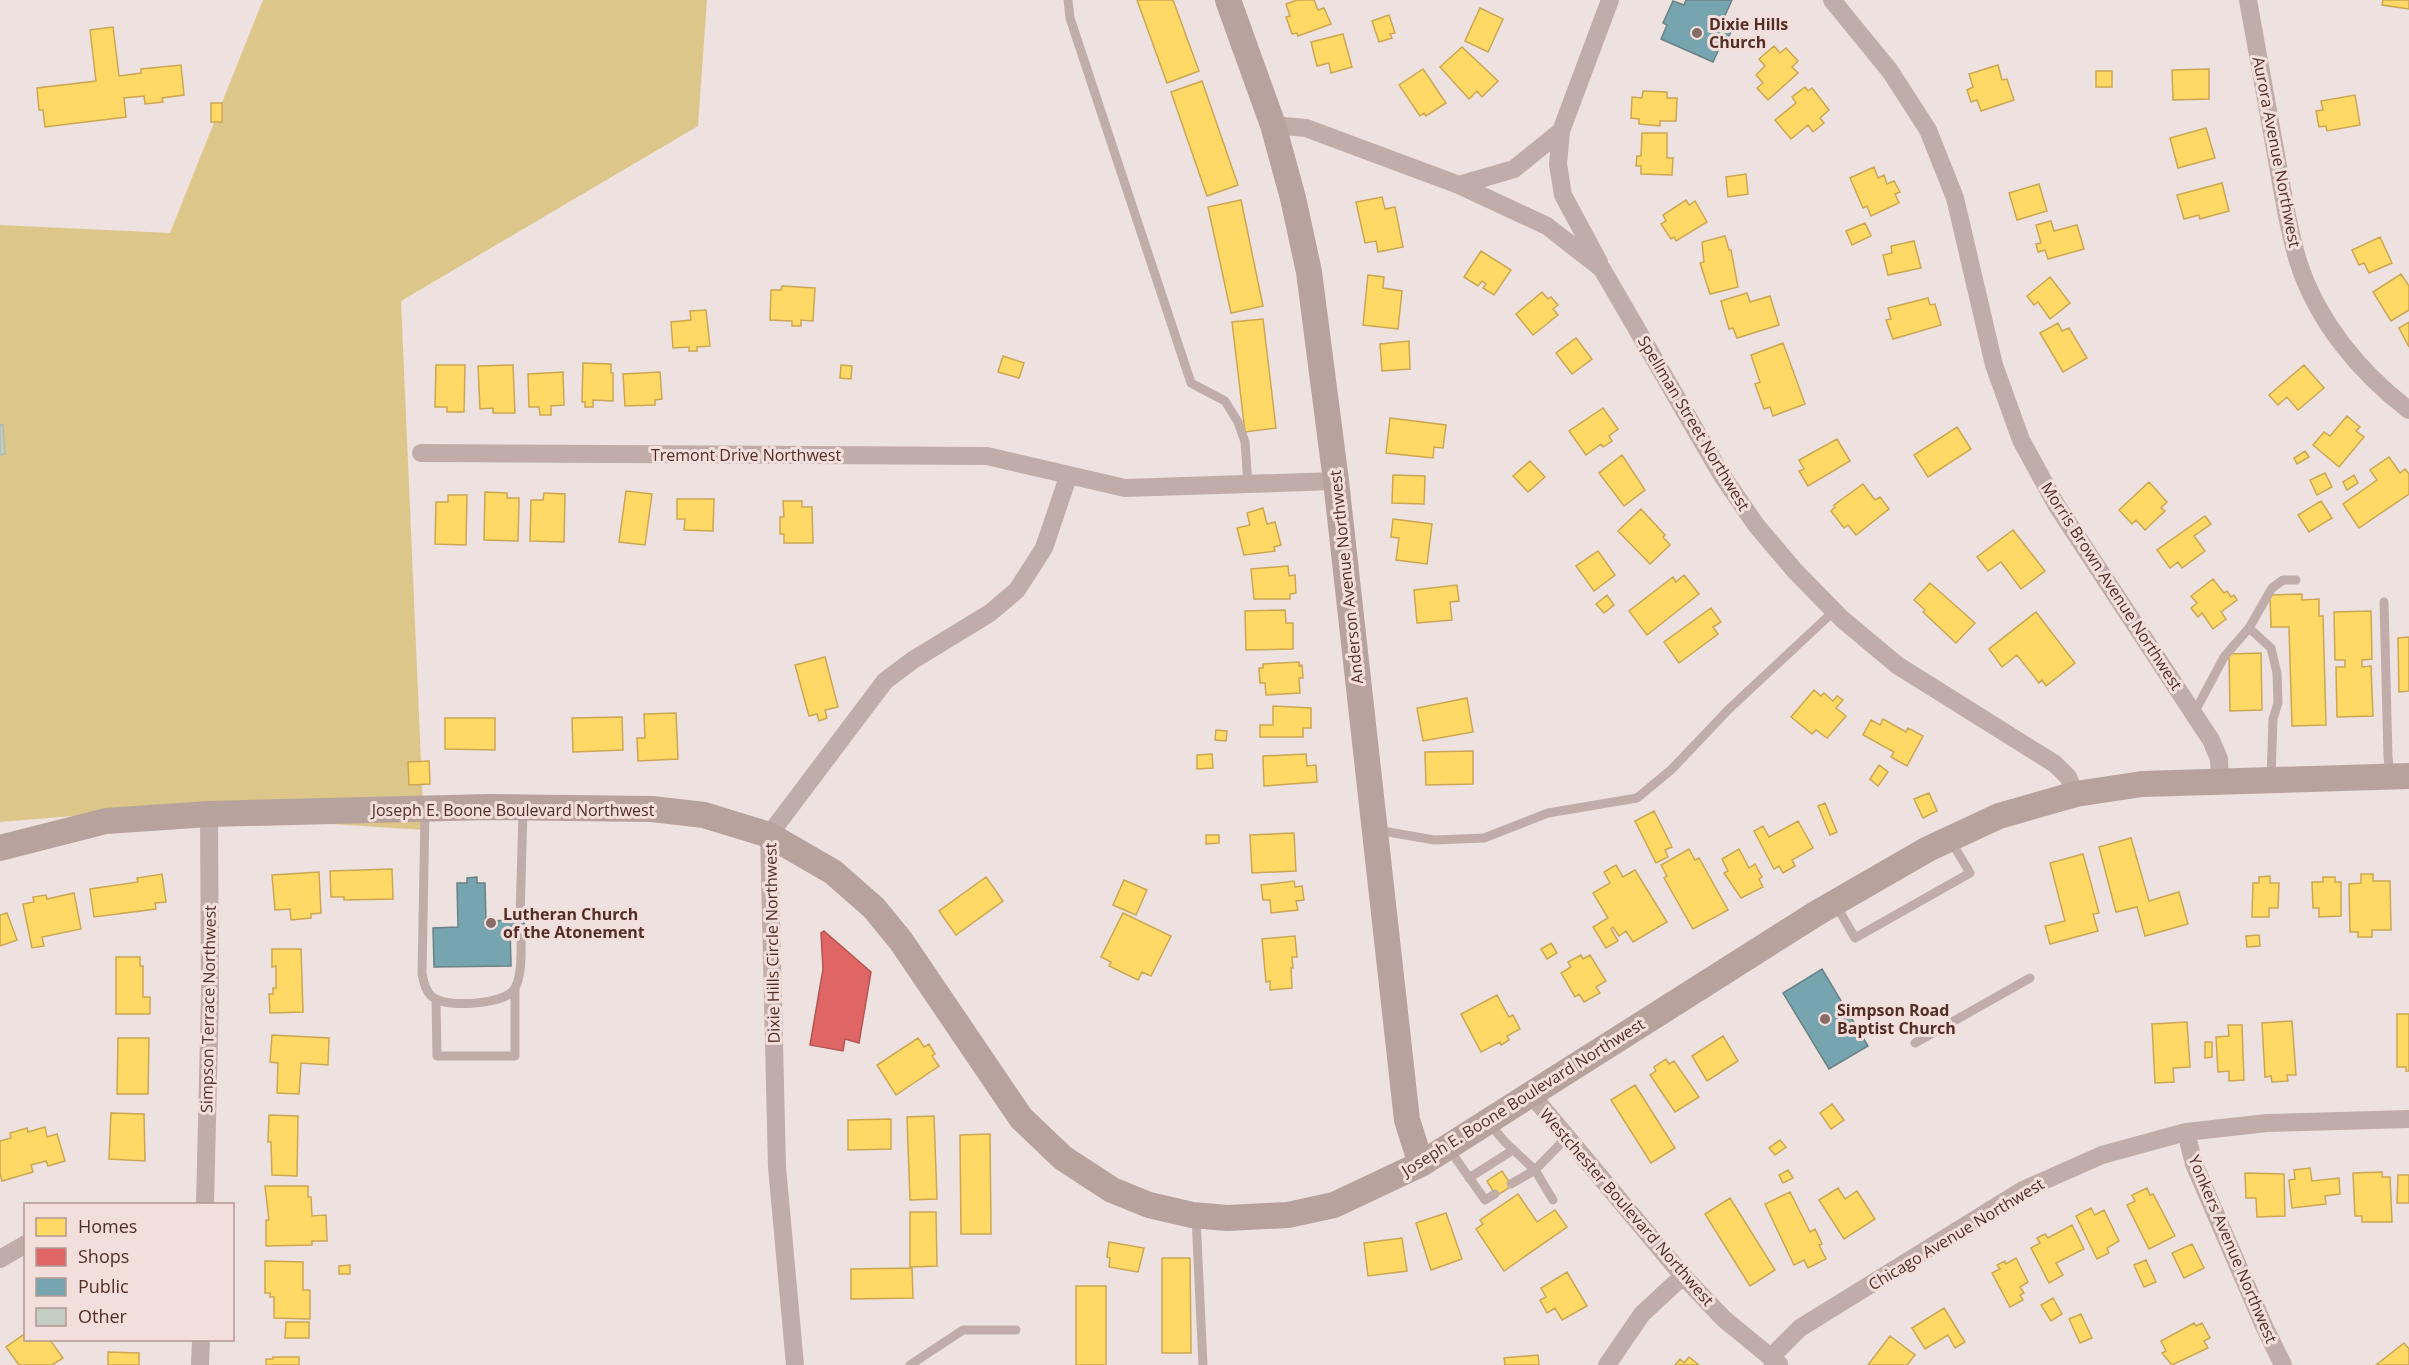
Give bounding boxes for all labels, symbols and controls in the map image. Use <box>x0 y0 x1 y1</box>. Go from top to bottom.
place label: Dixie Hills Church <box>1709 13 1788 53</box>
marker: Dixie Hills Church <box>1690 26 1704 40</box>
street label: Aurora Avenue Northwest <box>2248 55 2306 250</box>
street label: Spellman Street Northwest <box>1633 331 1755 515</box>
street label: Tremont Drive Northwest <box>651 444 841 466</box>
street label: Anderson Avenue Northwest <box>1324 469 1368 685</box>
street label: Morris Brown Avenue Northwest <box>2036 478 2188 695</box>
street label: Joseph E. Boone Boulevard Northwest <box>370 799 655 821</box>
street label: Dixie Hills Circle Northwest <box>759 842 785 1044</box>
place label: Lutheran Church of the Atonement <box>503 903 645 943</box>
street label: Simpson Terrace Northwest <box>195 905 221 1113</box>
marker: Lutheran Church of the Atonement <box>484 916 498 930</box>
place label: Simpson Road Baptist Church <box>1837 999 1956 1039</box>
marker: Simpson Road Baptist Church <box>1818 1012 1832 1026</box>
street label: Joseph E. Boone Boulevard Northwest <box>1396 1013 1649 1182</box>
street label: Westchester Boulevard Northwest <box>1535 1103 1719 1311</box>
street label: Yonkers Avenue Northwest <box>2183 1152 2283 1347</box>
street label: Chicago Avenue Northwest <box>1864 1173 2048 1295</box>
legend <box>24 1203 234 1341</box>
text: Homes <box>78 1214 137 1238</box>
text: Shops <box>78 1244 129 1268</box>
text: Public <box>78 1274 129 1298</box>
text: Other <box>78 1304 128 1328</box>

